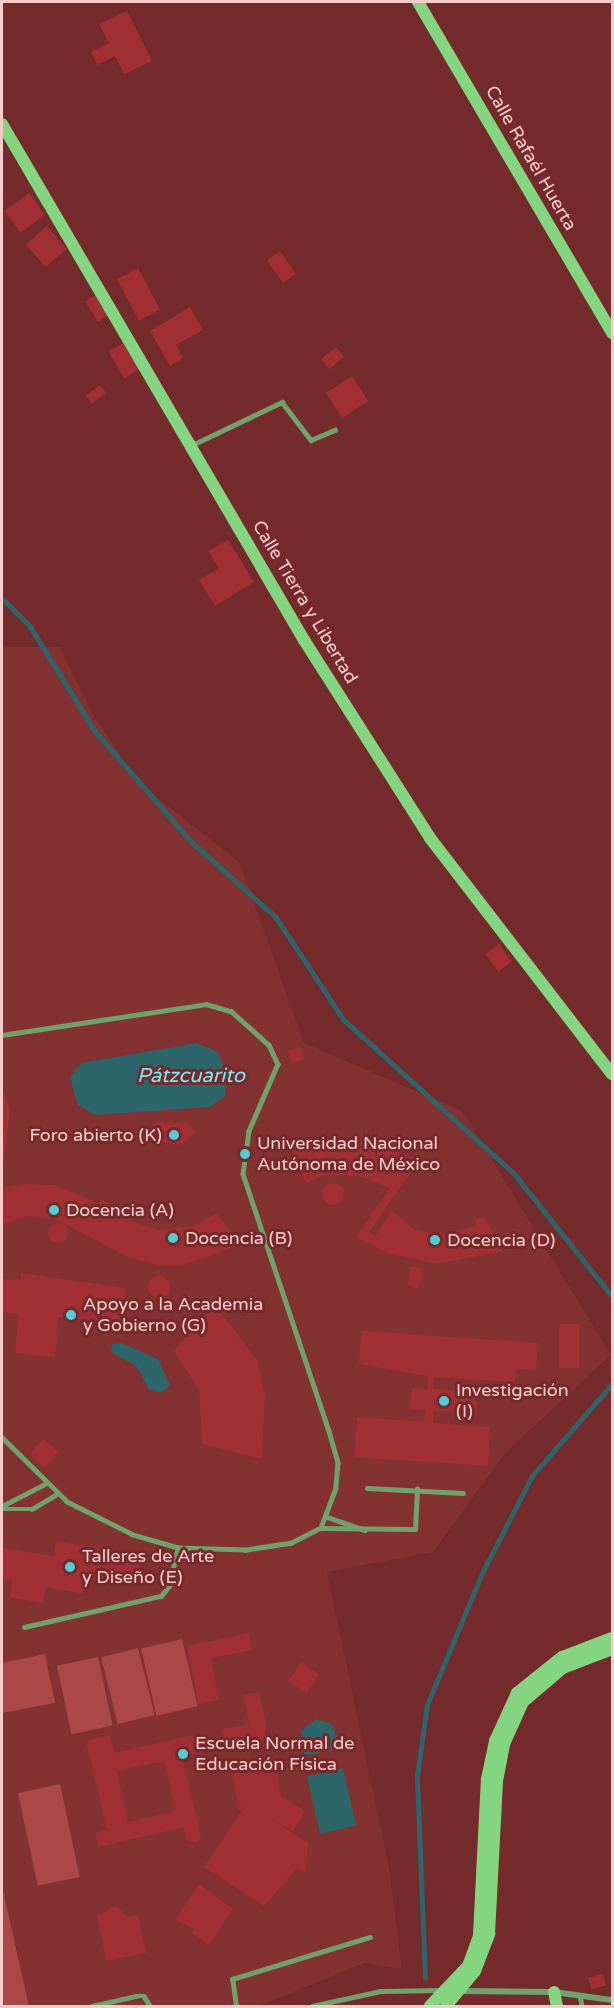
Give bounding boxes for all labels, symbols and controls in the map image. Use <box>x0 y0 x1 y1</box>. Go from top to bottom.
street label: Calle Rafaél Huerta <box>481 82 581 234</box>
street label: Calle Tierra y Libertad <box>248 517 362 687</box>
water label: Pátzcuarito <box>137 1064 245 1088</box>
place label: Foro abierto (K) <box>30 1124 162 1146</box>
marker: Foro abierto (K) <box>167 1128 181 1142</box>
place label: Universidad Nacional Autónoma de México <box>257 1133 440 1176</box>
marker: Universidad Nacional Autónoma de México <box>238 1147 252 1161</box>
place label: Docencia (A) <box>66 1199 174 1221</box>
marker: Docencia (A) <box>47 1203 61 1217</box>
place label: Docencia (B) <box>185 1227 292 1249</box>
place label: Docencia (D) <box>447 1229 555 1251</box>
marker: Docencia (B) <box>166 1231 180 1245</box>
marker: Docencia (D) <box>428 1233 442 1247</box>
place label: Apoyo a la Academia y Gobierno (G) <box>83 1294 263 1336</box>
marker: Apoyo a la Academia y Gobierno (G) <box>64 1308 78 1322</box>
place label: Investigación (I) <box>456 1380 569 1422</box>
marker: Investigación (I) <box>437 1394 451 1408</box>
place label: Talleres de Arte y Diseño (E) <box>82 1546 214 1588</box>
marker: Talleres de Arte y Diseño (E) <box>63 1560 77 1574</box>
place label: Escuela Normal de Educación Física <box>195 1733 354 1776</box>
marker: Escuela Normal de Educación Física <box>176 1747 190 1761</box>

